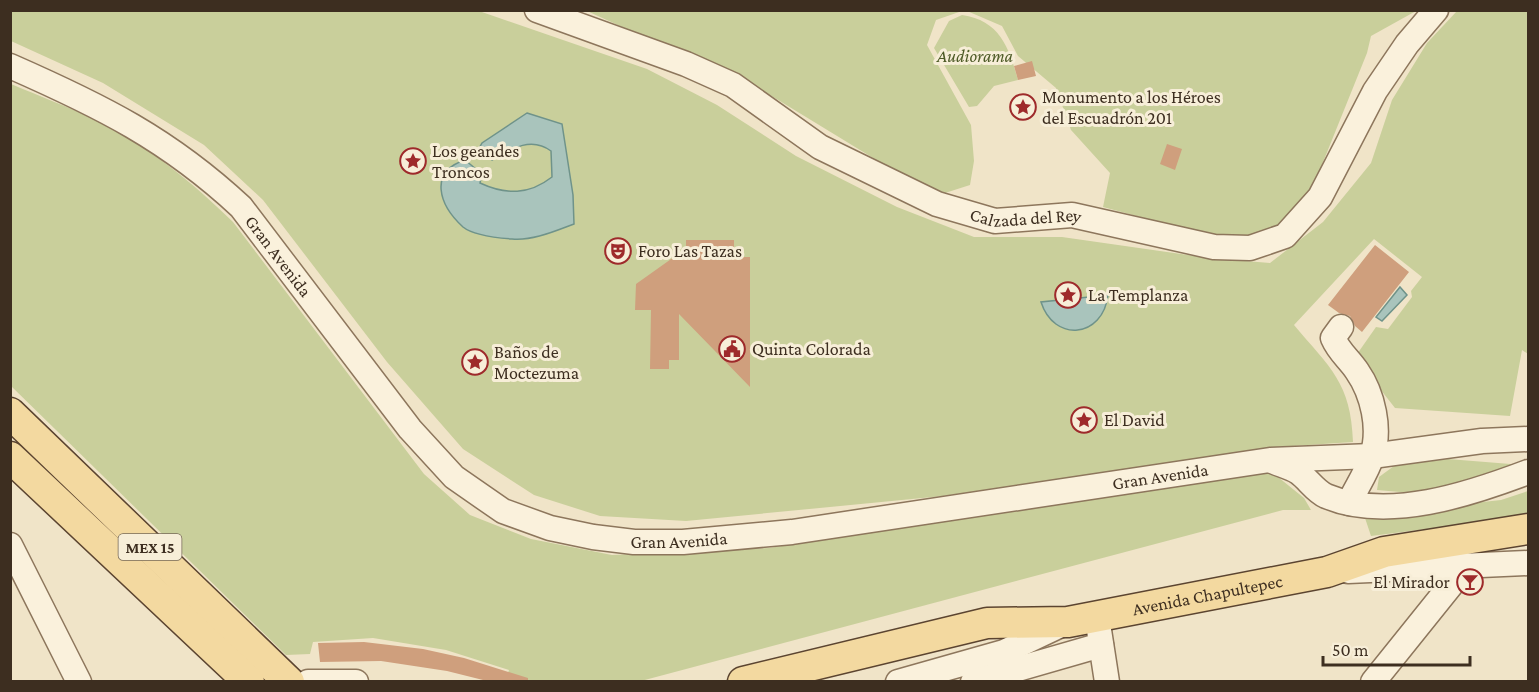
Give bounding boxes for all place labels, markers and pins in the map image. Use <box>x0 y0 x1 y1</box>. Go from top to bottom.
place label: Monumento a los Héroes del Escuadrón 201 <box>1042 87 1221 128</box>
place icon: Monumento a los Héroes del Escuadrón 201 <box>1008 92 1038 122</box>
place label: Los geandes Troncos <box>432 141 519 182</box>
place icon: Los geandes Troncos <box>398 146 428 176</box>
theatre icon: Foro Las Tazas <box>603 236 633 266</box>
place label: Foro Las Tazas <box>638 241 742 261</box>
place icon: La Templanza <box>1053 280 1083 310</box>
place label: La Templanza <box>1088 285 1188 305</box>
public building icon: Quinta Colorada <box>717 334 747 364</box>
place label: Quinta Colorada <box>752 339 871 359</box>
place label: Baños de Moctezuma <box>494 342 579 383</box>
place icon: Baños de Moctezuma <box>460 347 490 377</box>
place icon: El David <box>1069 405 1099 435</box>
place label: El David <box>1104 410 1165 430</box>
bar icon: El Mirador <box>1455 567 1485 597</box>
place label: El Mirador <box>1373 572 1451 592</box>

